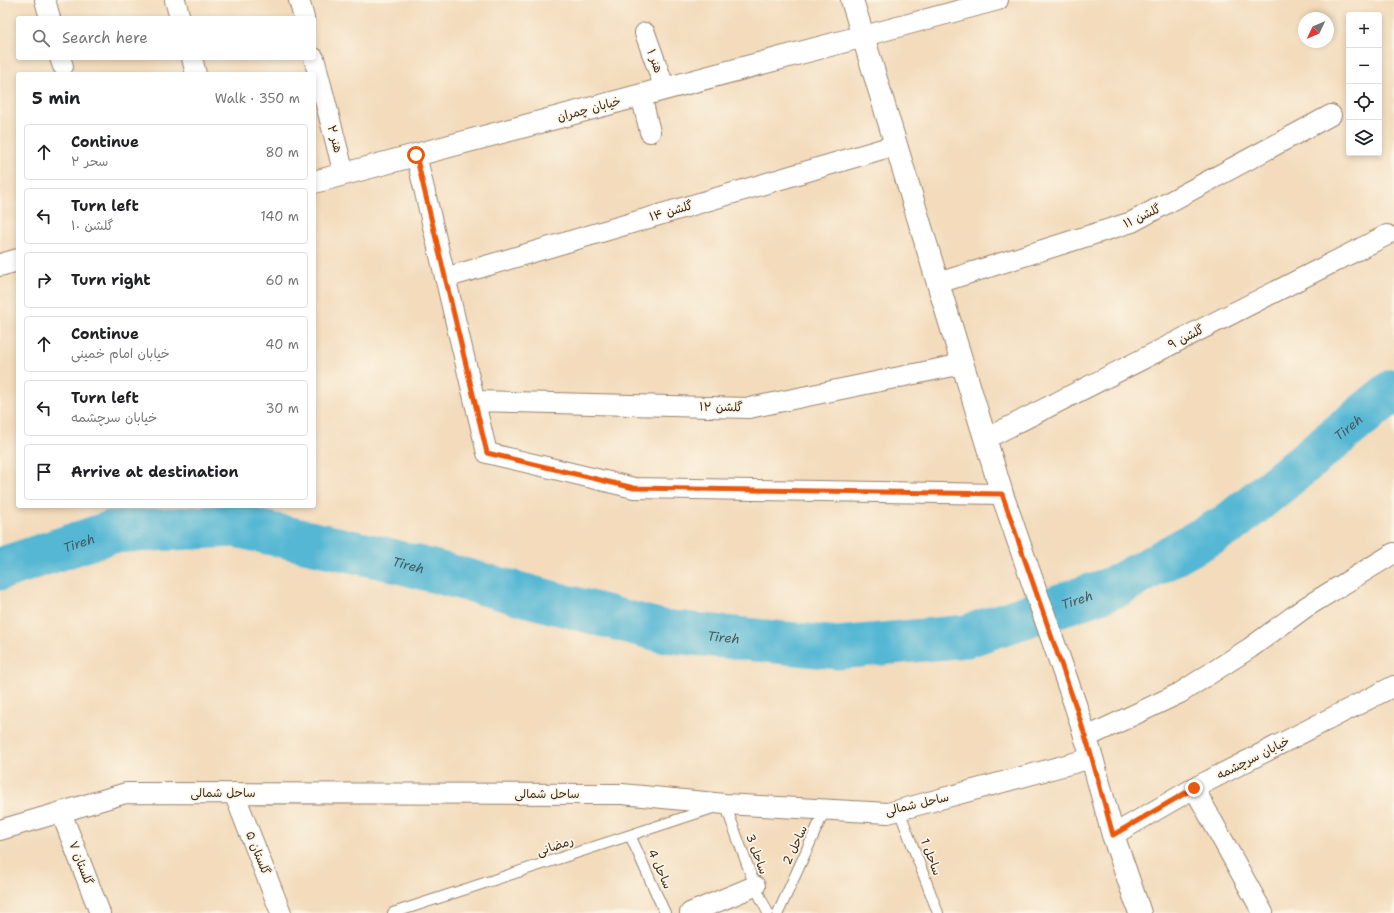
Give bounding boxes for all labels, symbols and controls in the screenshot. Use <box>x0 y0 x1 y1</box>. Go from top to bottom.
north arrow <box>1298 12 1334 48</box>
map controls <box>1346 12 1382 156</box>
button: + <box>1346 12 1382 48</box>
search box <box>16 16 316 60</box>
icon: search <box>30 27 52 49</box>
text: Search here <box>62 28 148 48</box>
street label: هنر ۱ <box>643 47 667 75</box>
button: − <box>1346 48 1382 84</box>
button: locate <box>1346 84 1382 120</box>
text: 5 min <box>32 87 80 109</box>
text: Walk · 350 m <box>215 90 300 107</box>
street label: خیابان چمران <box>555 93 623 125</box>
button: layers <box>1346 120 1382 156</box>
street label: هنر ۲ <box>324 123 346 155</box>
text: Continue <box>71 132 139 152</box>
icon: ahead <box>33 141 55 163</box>
text: 80 m <box>265 144 299 161</box>
route start <box>407 146 425 164</box>
text: سحر ۲ <box>71 153 108 170</box>
text: Turn left <box>71 196 139 216</box>
street label: گلشن ۱۴ <box>648 197 694 225</box>
street label: گلشن ۱۱ <box>1121 200 1163 232</box>
icon: left <box>33 205 55 227</box>
text: 140 m <box>260 208 299 225</box>
text: گلشن ۱۰ <box>71 217 113 234</box>
icon: right <box>33 269 55 291</box>
text: Turn right <box>71 270 151 290</box>
text: 60 m <box>266 272 299 289</box>
street label: گلشن ۹ <box>1165 321 1207 353</box>
text: Continue <box>71 324 139 344</box>
icon: ahead <box>33 333 55 355</box>
text: 40 m <box>265 336 299 353</box>
text: خیابان امام خمینی <box>71 345 170 362</box>
text: Turn left <box>71 388 139 408</box>
icon: left <box>33 397 55 419</box>
street label: گلشن ۱۲ <box>699 399 743 415</box>
text: 30 m <box>265 400 299 417</box>
text: خیابان سرچشمه <box>71 409 157 426</box>
water label: Tireh <box>1331 411 1366 444</box>
icon: arrive <box>33 461 55 483</box>
text: Arrive at destination <box>71 462 239 482</box>
water label: Tireh <box>61 530 97 556</box>
water label: Tireh <box>391 553 426 578</box>
water label: Tireh <box>1059 587 1095 613</box>
water label: Tireh <box>707 627 741 647</box>
street label: خیابان سرچشمه <box>1214 733 1292 783</box>
route end <box>1185 779 1203 797</box>
street label: ساحل شمالی <box>191 785 255 801</box>
street label: ساحل شمالی <box>515 786 579 802</box>
street label: ساحل شمالی <box>884 789 950 819</box>
street label: ساحل 2 <box>779 823 811 867</box>
street label: گلستان ۵ <box>242 829 274 877</box>
street label: ساحل 3 <box>742 832 772 876</box>
street label: رمضانی <box>534 833 576 859</box>
street label: ساحل 1 <box>917 836 945 878</box>
street label: گلستان ۷ <box>65 839 97 887</box>
street label: ساحل 4 <box>644 847 676 891</box>

